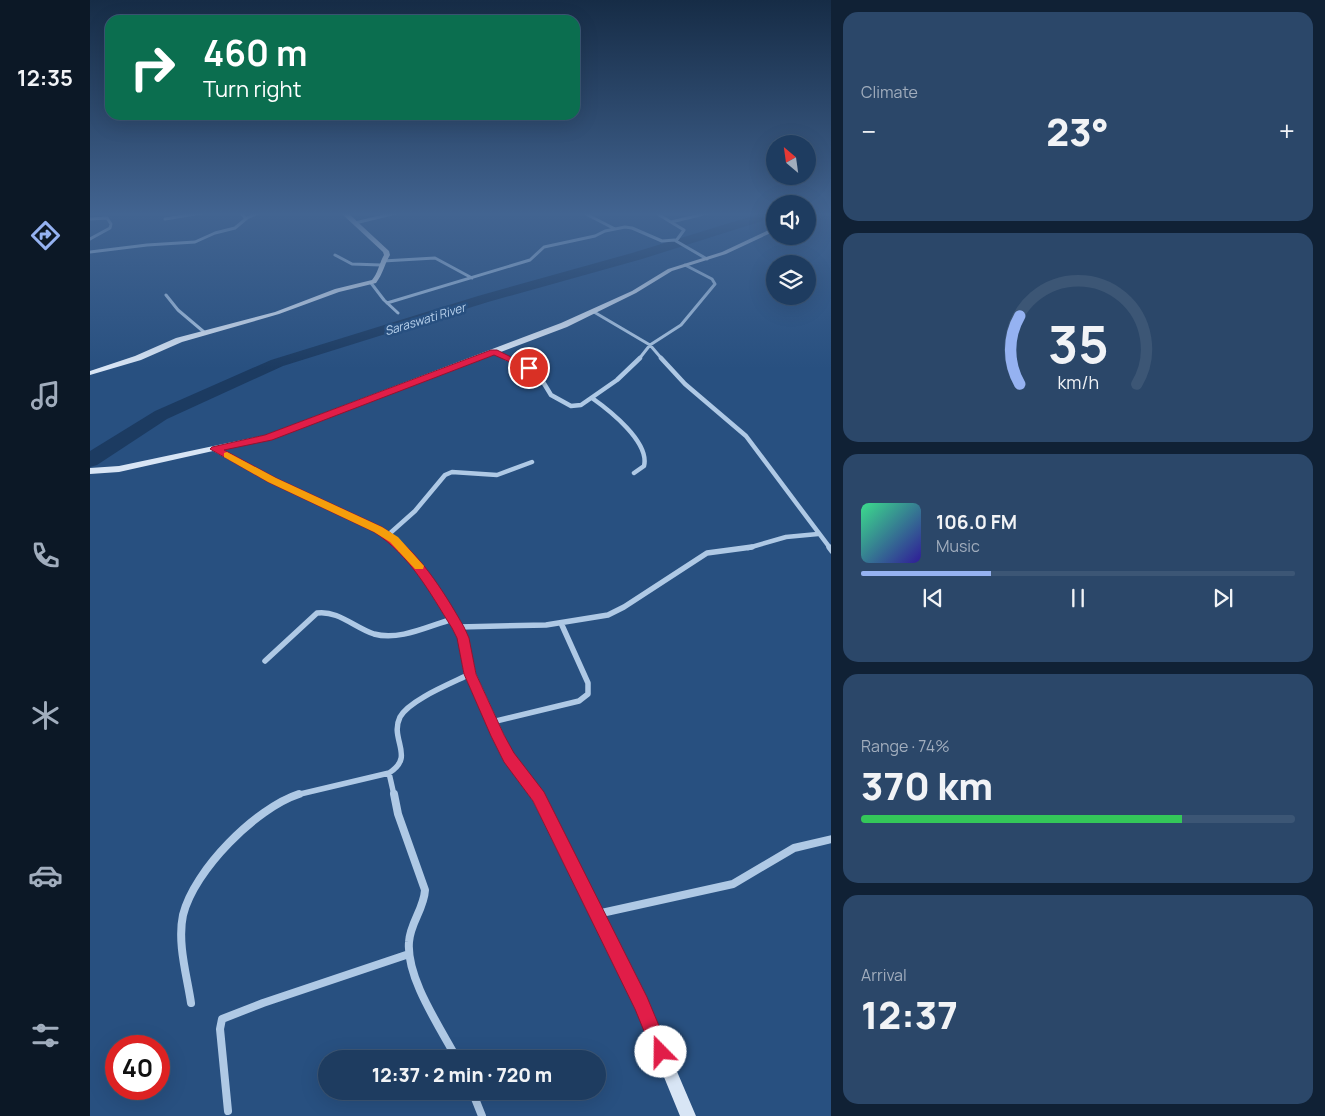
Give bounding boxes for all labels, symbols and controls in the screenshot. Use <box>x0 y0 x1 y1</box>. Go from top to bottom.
text: 460 m <box>203 29 308 77</box>
icon: right <box>120 35 185 100</box>
text: 12:35 <box>17 63 73 93</box>
text: Turn right <box>203 74 301 104</box>
text: Climate <box>861 81 918 103</box>
text: 23° <box>1046 105 1109 157</box>
text: − <box>861 112 876 150</box>
text: + <box>1279 112 1295 150</box>
north arrow <box>766 135 816 185</box>
map controls <box>766 135 816 305</box>
button: sound <box>766 195 816 245</box>
icon: directions <box>28 218 63 253</box>
button: layers <box>766 255 816 305</box>
water label: Saraswati River <box>382 298 469 339</box>
text: 35 <box>1048 308 1108 379</box>
pin <box>508 347 550 389</box>
icon: arrive <box>515 354 543 382</box>
text: km/h <box>1057 370 1099 394</box>
icon: music <box>28 378 63 413</box>
text: 106.0 FM <box>936 509 1017 535</box>
text: Music <box>936 535 980 557</box>
icon: phone <box>28 538 63 573</box>
icon: previous <box>919 584 947 612</box>
icon: pause <box>1064 584 1092 612</box>
icon: next <box>1209 584 1237 612</box>
icon: climate <box>28 698 63 733</box>
text: Range · 74% <box>861 735 950 757</box>
text: 370 km <box>861 759 993 811</box>
icon: car <box>28 858 63 893</box>
text: Arrival <box>861 964 907 986</box>
text: 12:37 <box>861 988 958 1040</box>
icon: filters <box>28 1018 63 1053</box>
position arrow <box>634 1025 686 1077</box>
speed limit sign: 40 <box>105 1035 170 1100</box>
text: 12:37 · 2 min · 720 m <box>372 1062 552 1088</box>

